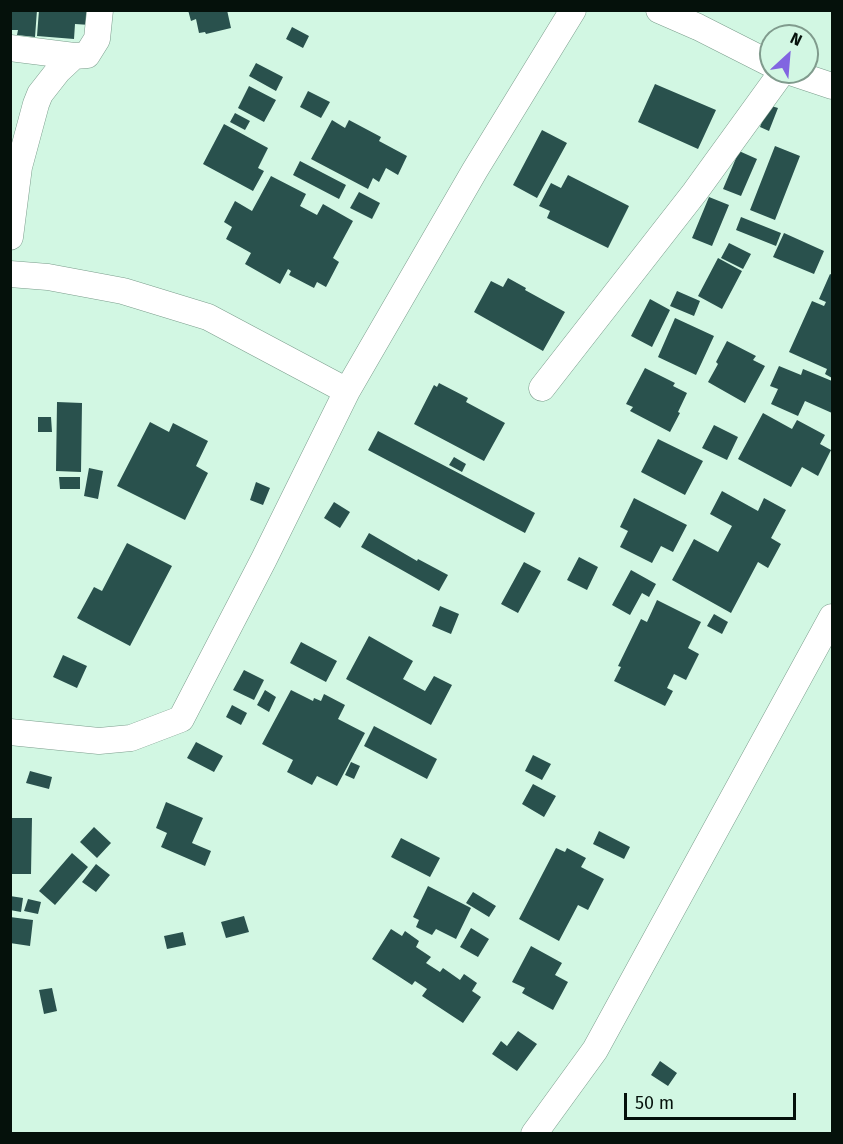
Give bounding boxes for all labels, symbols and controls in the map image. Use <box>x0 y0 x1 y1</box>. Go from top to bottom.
north arrow <box>759 24 819 84</box>
text: N <box>787 28 805 50</box>
scale bar <box>627 1081 800 1119</box>
text: 50 m <box>635 1092 674 1114</box>

